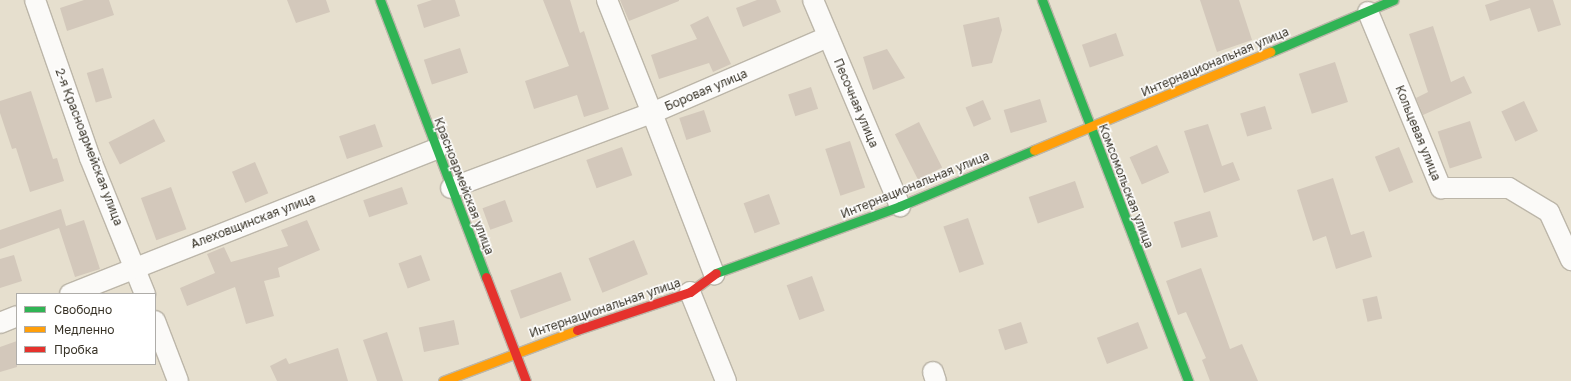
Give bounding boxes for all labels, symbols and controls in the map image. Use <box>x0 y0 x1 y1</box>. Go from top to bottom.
street label: Интернациональная улица <box>1139 24 1291 100</box>
street label: Песочная улица <box>831 56 881 150</box>
street label: 2-я Красноармейская улица <box>52 66 126 228</box>
street label: Боровая улица <box>663 66 749 114</box>
street label: Кольцевая улица <box>1392 83 1444 183</box>
street label: Красноармейская улица <box>431 115 497 257</box>
street label: Комсомольская улица <box>1096 122 1156 250</box>
street label: Интернациональная улица <box>839 149 991 221</box>
street label: Алеховщинская улица <box>189 191 317 251</box>
street label: Интернациональная улица <box>527 275 683 341</box>
legend <box>16 293 156 365</box>
text: Свободно <box>54 302 112 317</box>
text: Медленно <box>54 322 114 337</box>
text: Пробка <box>54 342 98 357</box>

